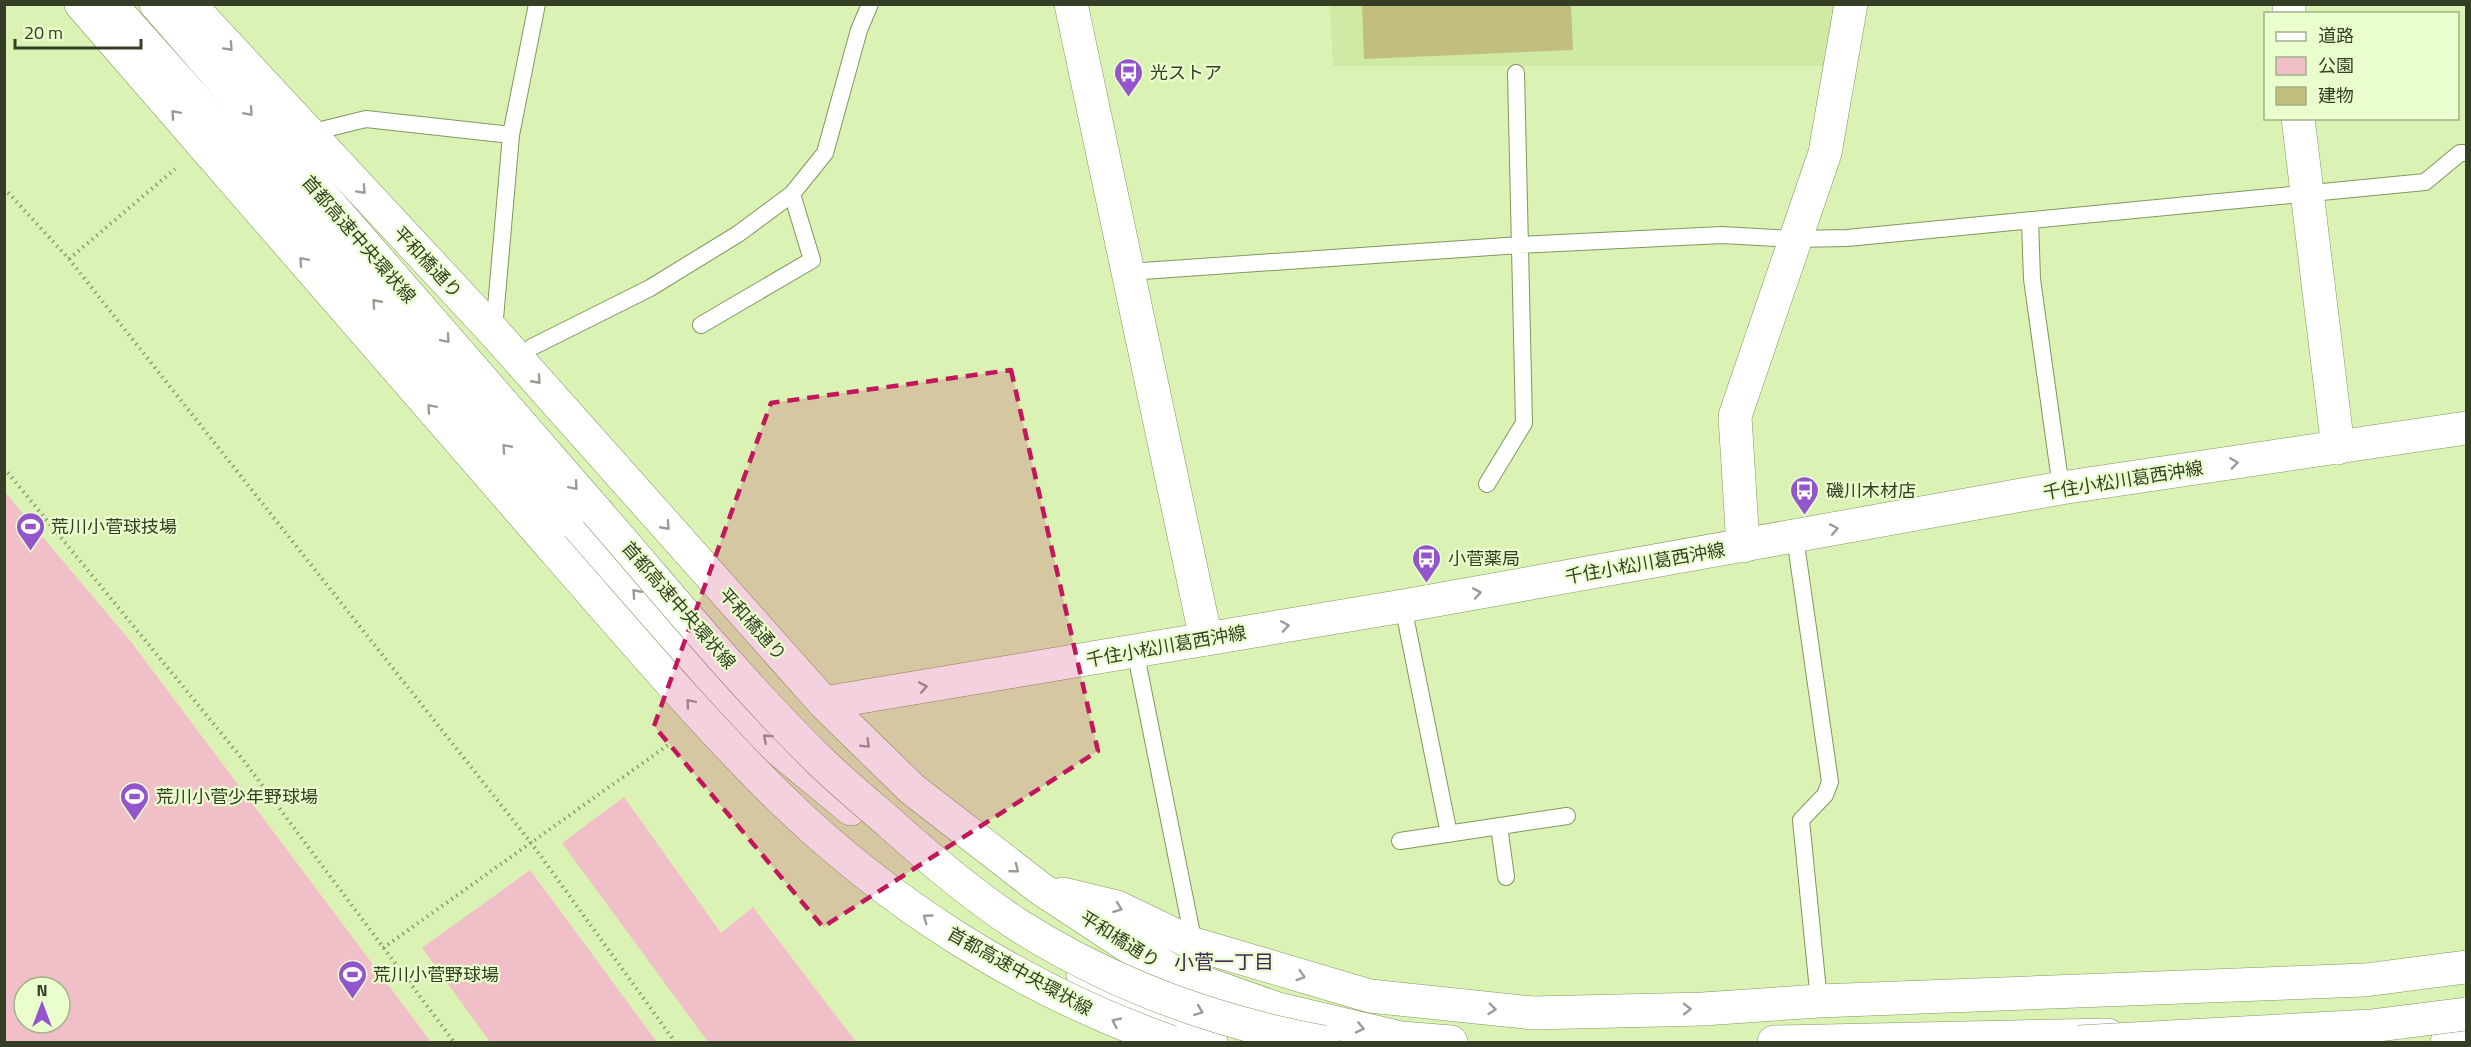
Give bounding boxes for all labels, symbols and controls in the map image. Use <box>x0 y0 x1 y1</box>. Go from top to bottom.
scale bar <box>15 12 141 50</box>
legend <box>2264 12 2459 120</box>
text: 20 m <box>24 19 63 46</box>
text: 道路 <box>2318 22 2354 49</box>
one-way arrow <box>222 41 233 51</box>
text: 公園 <box>2318 52 2354 79</box>
bus stop icon: 光ストア <box>1113 56 1145 98</box>
place label: 光ストア <box>1150 59 1222 86</box>
text: 建物 <box>2318 82 2354 109</box>
one-way arrow <box>242 105 253 116</box>
one-way arrow <box>172 110 183 121</box>
street label: 首都高速中央環状線 <box>296 169 422 309</box>
one-way arrow <box>355 183 366 194</box>
street label: 平和橋通り <box>387 220 469 304</box>
one-way arrow <box>299 257 310 268</box>
one-way arrow <box>372 299 383 309</box>
one-way arrow <box>439 332 450 343</box>
one-way arrow <box>530 373 541 384</box>
one-way arrow <box>427 404 438 415</box>
one-way arrow <box>502 444 513 455</box>
street label: 千住小松川葛西沖線 <box>2041 454 2205 506</box>
one-way arrow <box>2229 458 2238 470</box>
bus stop icon: 磯川木材店 <box>1789 474 1821 516</box>
place label: 磯川木材店 <box>1826 477 1916 504</box>
one-way arrow <box>567 479 578 490</box>
sports icon: 荒川小菅球技場 <box>14 510 46 552</box>
place label: 荒川小菅球技場 <box>51 513 177 540</box>
one-way arrow <box>659 519 670 530</box>
one-way arrow <box>1829 523 1839 536</box>
street label: 首都高速中央環状線 <box>616 535 742 675</box>
street label: 千住小松川葛西沖線 <box>1563 536 1727 590</box>
bus stop icon: 小菅薬局 <box>1411 542 1443 584</box>
place label: 小菅薬局 <box>1448 545 1520 572</box>
street label: 平和橋通り <box>713 582 793 666</box>
one-way arrow <box>1472 587 1482 600</box>
one-way arrow <box>632 590 643 600</box>
street label: 千住小松川葛西沖線 <box>1084 619 1248 673</box>
one-way arrow <box>1280 620 1289 632</box>
one-way arrow <box>918 681 928 694</box>
one-way arrow <box>686 699 697 710</box>
one-way arrow <box>763 734 773 745</box>
one-way arrow <box>858 737 869 748</box>
sports icon: 荒川小菅少年野球場 <box>119 780 151 822</box>
place label: 荒川小菅少年野球場 <box>156 783 318 810</box>
one-way arrow <box>1008 862 1019 873</box>
one-way arrow <box>1112 901 1123 914</box>
street label: 平和橋通り <box>1075 904 1165 974</box>
one-way arrow <box>923 914 934 925</box>
street label: 首都高速中央環状線 <box>943 920 1097 1022</box>
district label: 小菅一丁目 <box>1174 946 1274 977</box>
sports icon: 荒川小菅野球場 <box>336 958 368 1000</box>
place label: 荒川小菅野球場 <box>373 961 499 988</box>
one-way arrow <box>1295 969 1305 981</box>
north arrow <box>12 975 72 1035</box>
text: N <box>36 978 48 1002</box>
one-way arrow <box>1487 1002 1496 1015</box>
one-way arrow <box>1193 1003 1204 1016</box>
one-way arrow <box>1682 1003 1691 1016</box>
one-way arrow <box>1111 1017 1122 1029</box>
one-way arrow <box>1355 1021 1365 1034</box>

